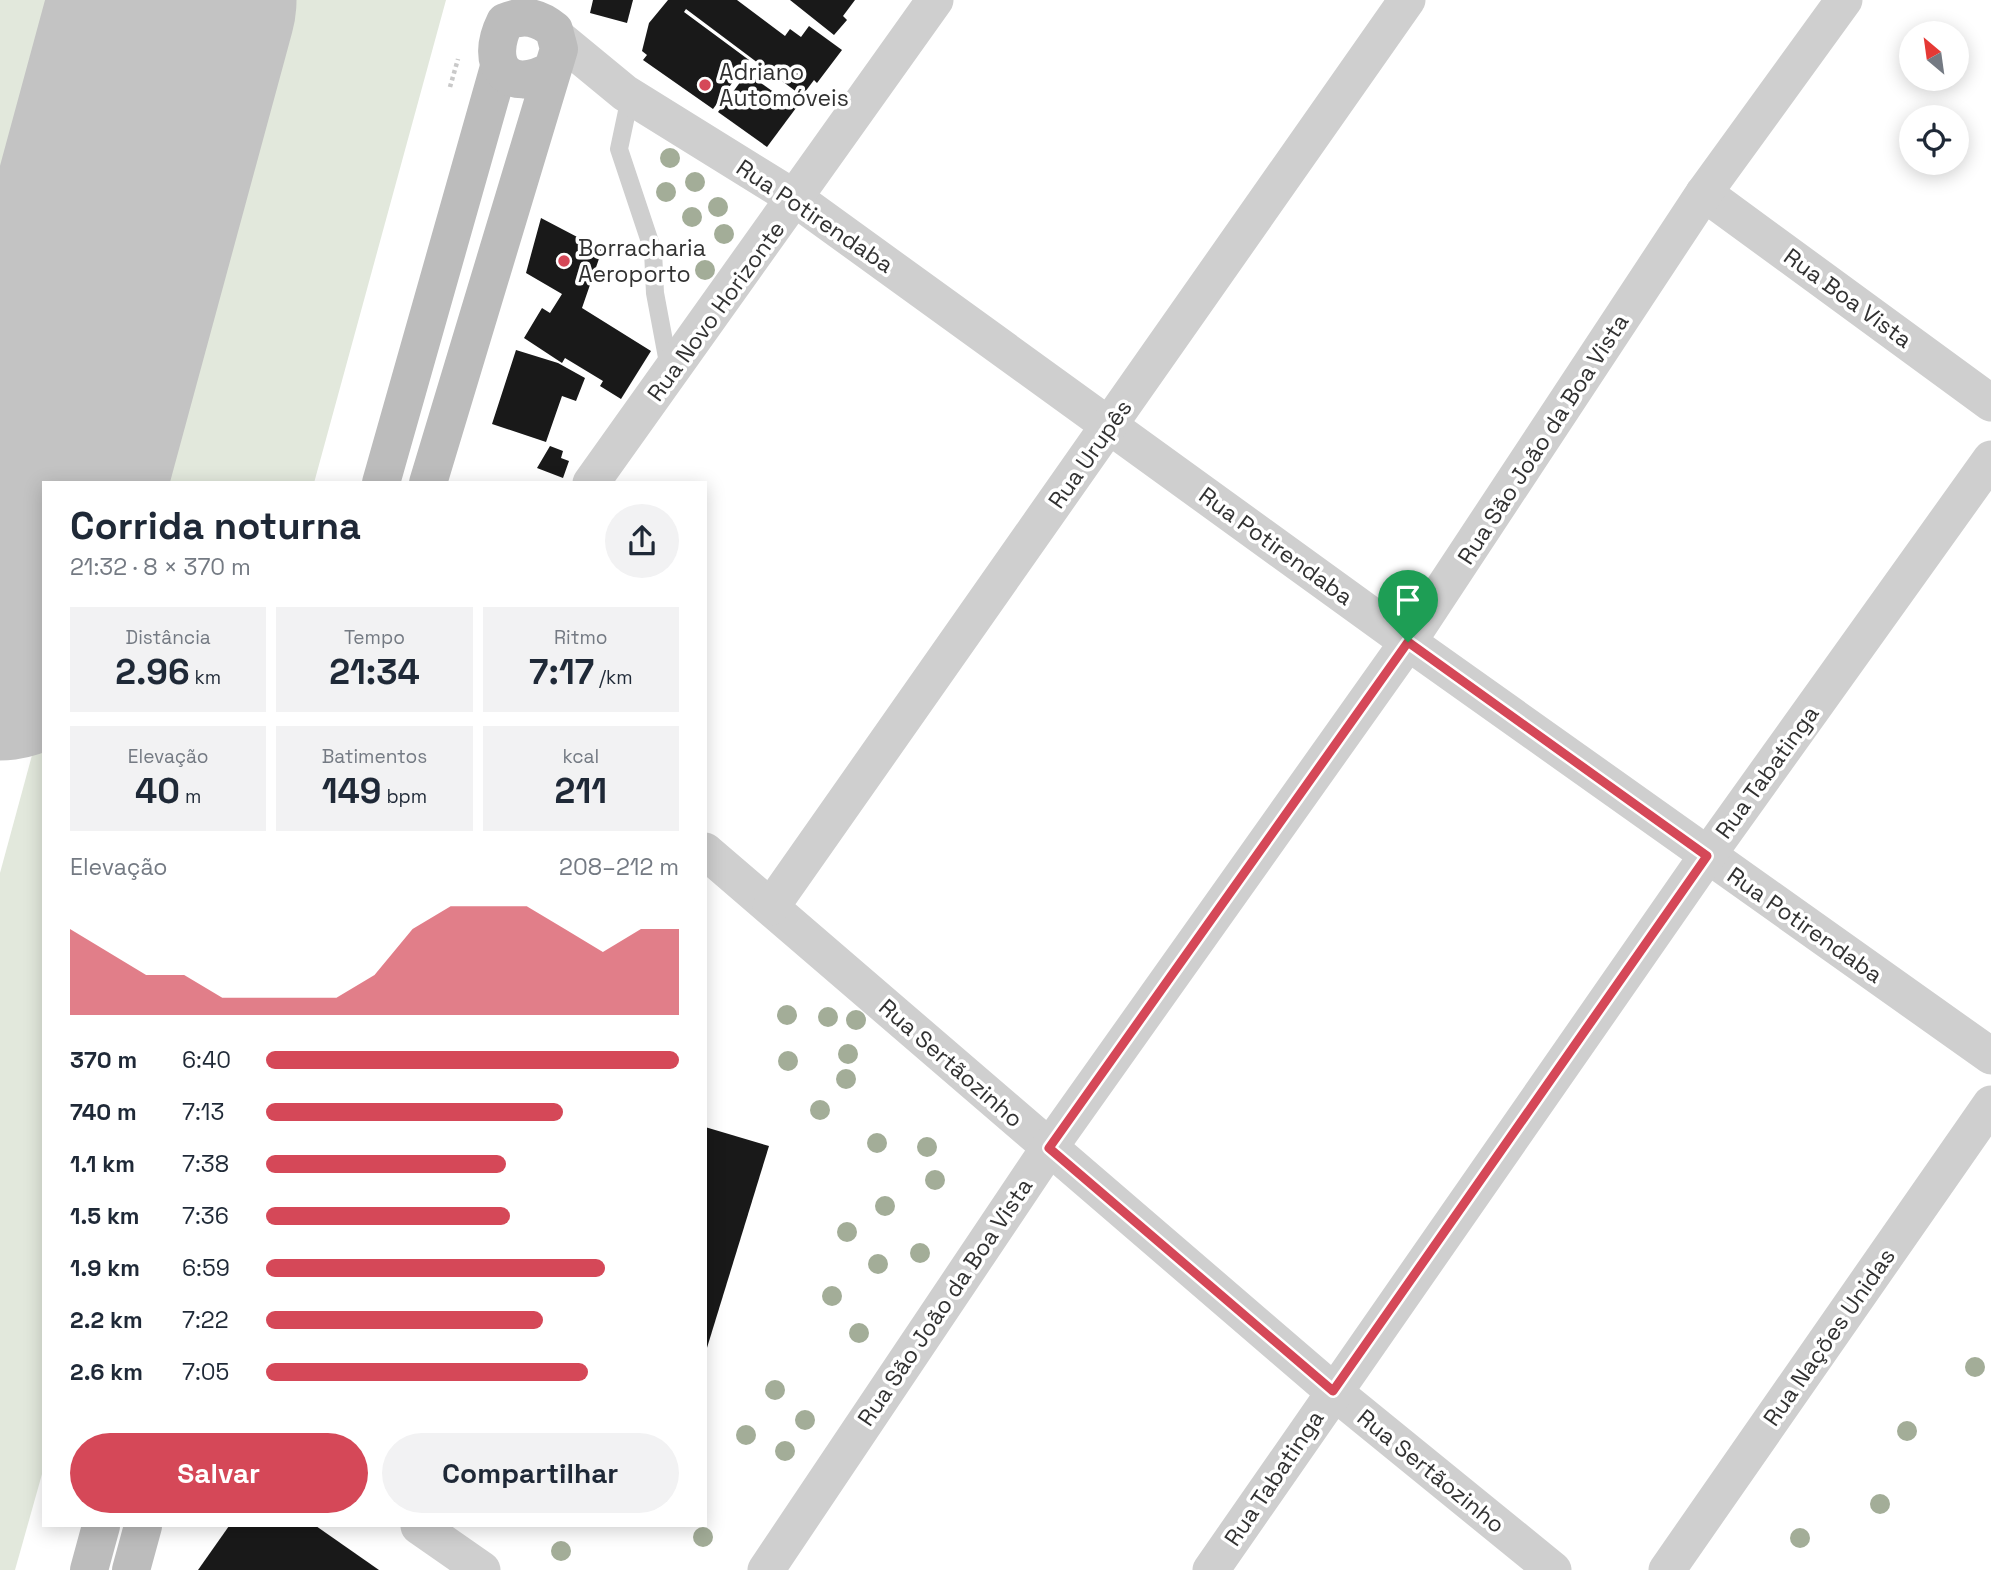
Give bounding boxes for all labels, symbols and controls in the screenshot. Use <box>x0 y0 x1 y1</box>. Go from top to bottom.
north arrow <box>1899 21 1969 91</box>
map controls <box>1899 21 1969 175</box>
place label: Adriano Automóveis <box>719 57 849 113</box>
marker: Adriano Automóveis <box>697 77 713 93</box>
button: locate <box>1899 105 1969 175</box>
street label: Rua Potirendaba <box>731 152 899 280</box>
street label: Rua Novo Horizonte <box>640 215 792 407</box>
place label: Borracharia Aeroporto <box>578 233 706 289</box>
street label: Rua Boa Vista <box>1778 241 1918 355</box>
marker: Borracharia Aeroporto <box>556 253 572 269</box>
street label: Rua São João da Boa Vista <box>1451 308 1635 570</box>
street label: Rua Urupês <box>1041 394 1139 514</box>
street label: Rua Potirendaba <box>1193 480 1359 612</box>
text: Corrida noturna <box>70 502 361 550</box>
button: share <box>605 504 679 578</box>
text: 21:32 · 8 × 370 m <box>70 552 251 582</box>
pin <box>1378 570 1438 642</box>
icon: arrive <box>1389 581 1427 619</box>
text: Distância <box>126 625 211 650</box>
text: Tempo <box>344 625 405 650</box>
text: Ritmo <box>554 625 608 650</box>
text: 2.96 <box>115 650 190 694</box>
text: 21:34 <box>329 650 420 694</box>
text: 7:17 <box>529 650 594 694</box>
text: km <box>190 665 221 690</box>
text: /km <box>594 665 633 690</box>
street label: Rua Tabatinga <box>1709 699 1825 845</box>
text: Elevação <box>128 744 208 769</box>
text: Batimentos <box>322 744 427 769</box>
text: kcal <box>562 744 599 769</box>
text: 40 <box>135 769 180 813</box>
text: 149 <box>322 769 382 813</box>
text: 211 <box>555 769 607 813</box>
text: m <box>180 784 201 809</box>
text: bpm <box>382 784 427 809</box>
text: Elevação <box>70 852 168 882</box>
text: 208–212 m <box>559 852 679 882</box>
street label: Rua Potirendaba <box>1721 860 1889 990</box>
street label: Rua Sertãozinho <box>873 992 1029 1134</box>
text: 370 m <box>70 1045 137 1075</box>
text: 6:40 <box>182 1045 231 1075</box>
text: 740 m <box>70 1097 137 1127</box>
text: 7:13 <box>182 1097 224 1127</box>
text: 1.1 km <box>70 1149 135 1179</box>
text: 7:38 <box>182 1149 229 1179</box>
street label: Rua São João da Boa Vista <box>851 1172 1039 1432</box>
text: 1.5 km <box>70 1201 140 1231</box>
text: 7:36 <box>182 1201 229 1231</box>
street label: Rua Nações Unidas <box>1756 1242 1902 1432</box>
text: 1.9 km <box>70 1253 140 1283</box>
text: 6:59 <box>182 1253 230 1283</box>
text: 2.2 km <box>70 1305 143 1335</box>
text: 7:22 <box>182 1305 229 1335</box>
text: 2.6 km <box>70 1357 143 1387</box>
text: 7:05 <box>182 1357 229 1387</box>
street label: Rua Sertãozinho <box>1351 1402 1511 1540</box>
street label: Rua Tabatinga <box>1218 1404 1330 1552</box>
button: Salvar <box>70 1433 368 1513</box>
button: Compartilhar <box>382 1433 679 1513</box>

